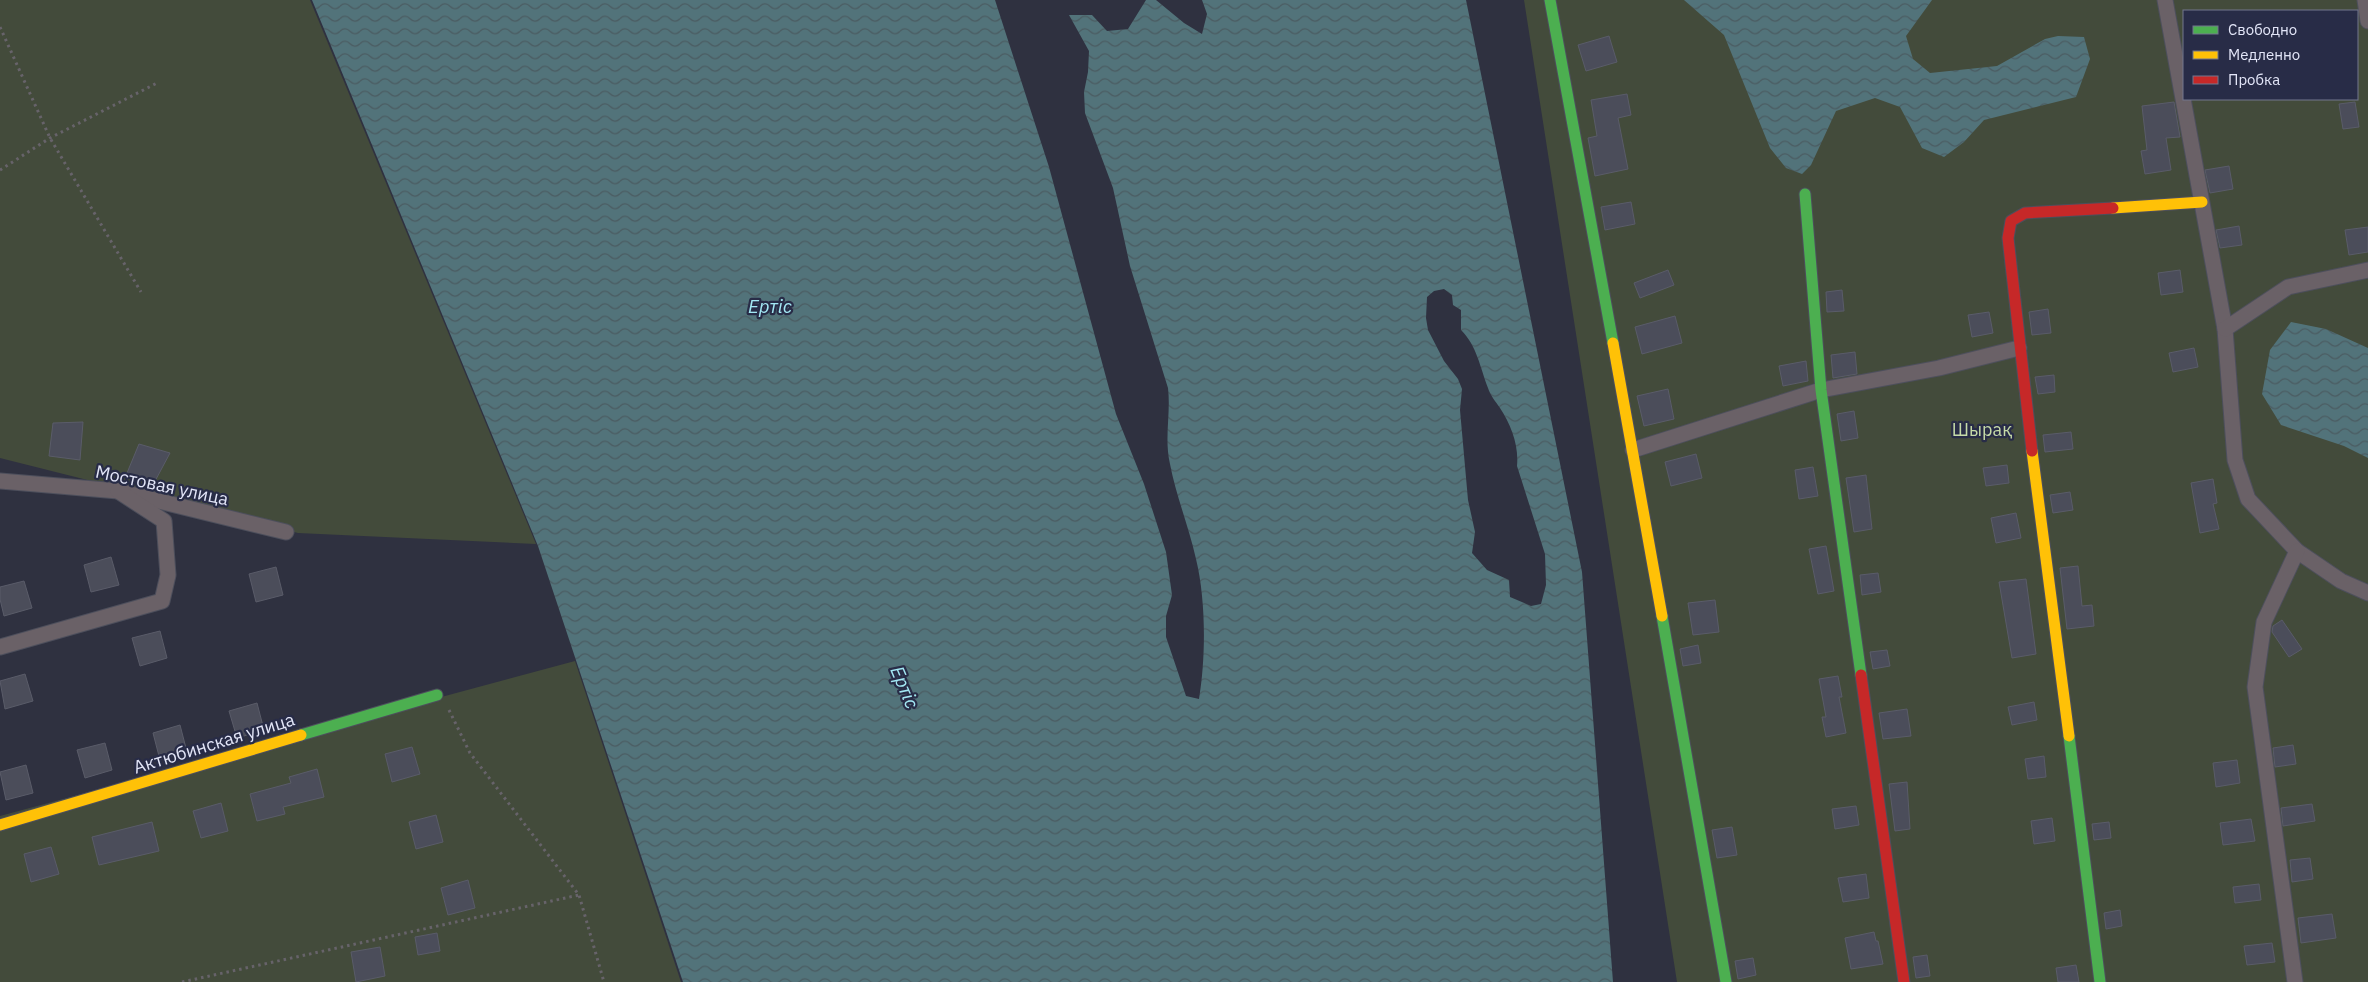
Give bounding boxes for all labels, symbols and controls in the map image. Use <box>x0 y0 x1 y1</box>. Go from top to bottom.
legend <box>2183 10 2358 100</box>
text: Свободно <box>2228 20 2297 39</box>
text: Медленно <box>2228 45 2300 64</box>
text: Пробка <box>2228 70 2280 89</box>
water label: Ертіс <box>748 294 792 318</box>
park label: Шырақ <box>1952 418 2012 441</box>
street label: Мостовая улица <box>93 460 231 510</box>
water label: Ертіс <box>885 662 925 712</box>
street label: Актюбинская улица <box>131 707 298 778</box>

